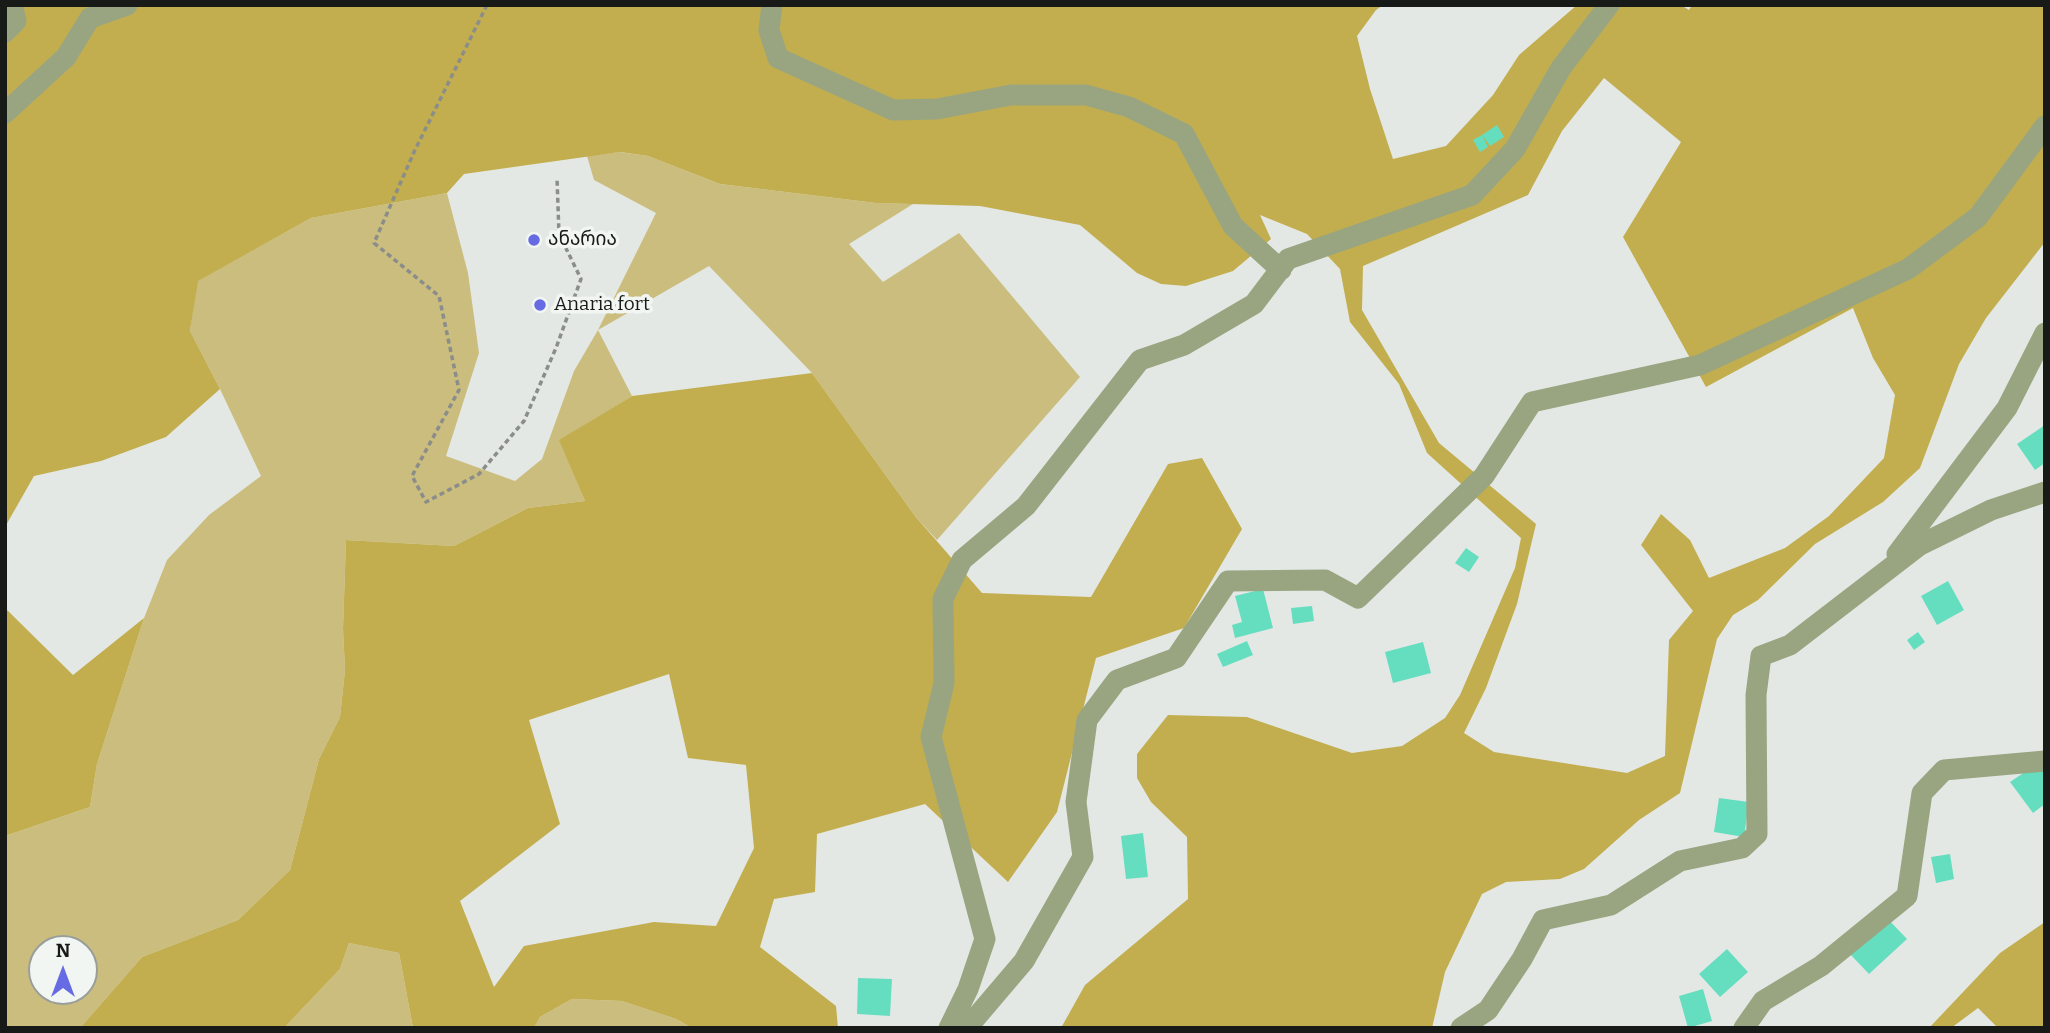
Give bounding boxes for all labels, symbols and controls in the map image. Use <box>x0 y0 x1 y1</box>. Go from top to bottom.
place label: ანარია <box>548 229 617 251</box>
marker: ანარია <box>526 232 542 248</box>
place label: Anaria fort <box>554 294 650 316</box>
marker: Anaria fort <box>532 297 548 313</box>
north arrow <box>28 935 98 1005</box>
text: N <box>56 939 70 962</box>

